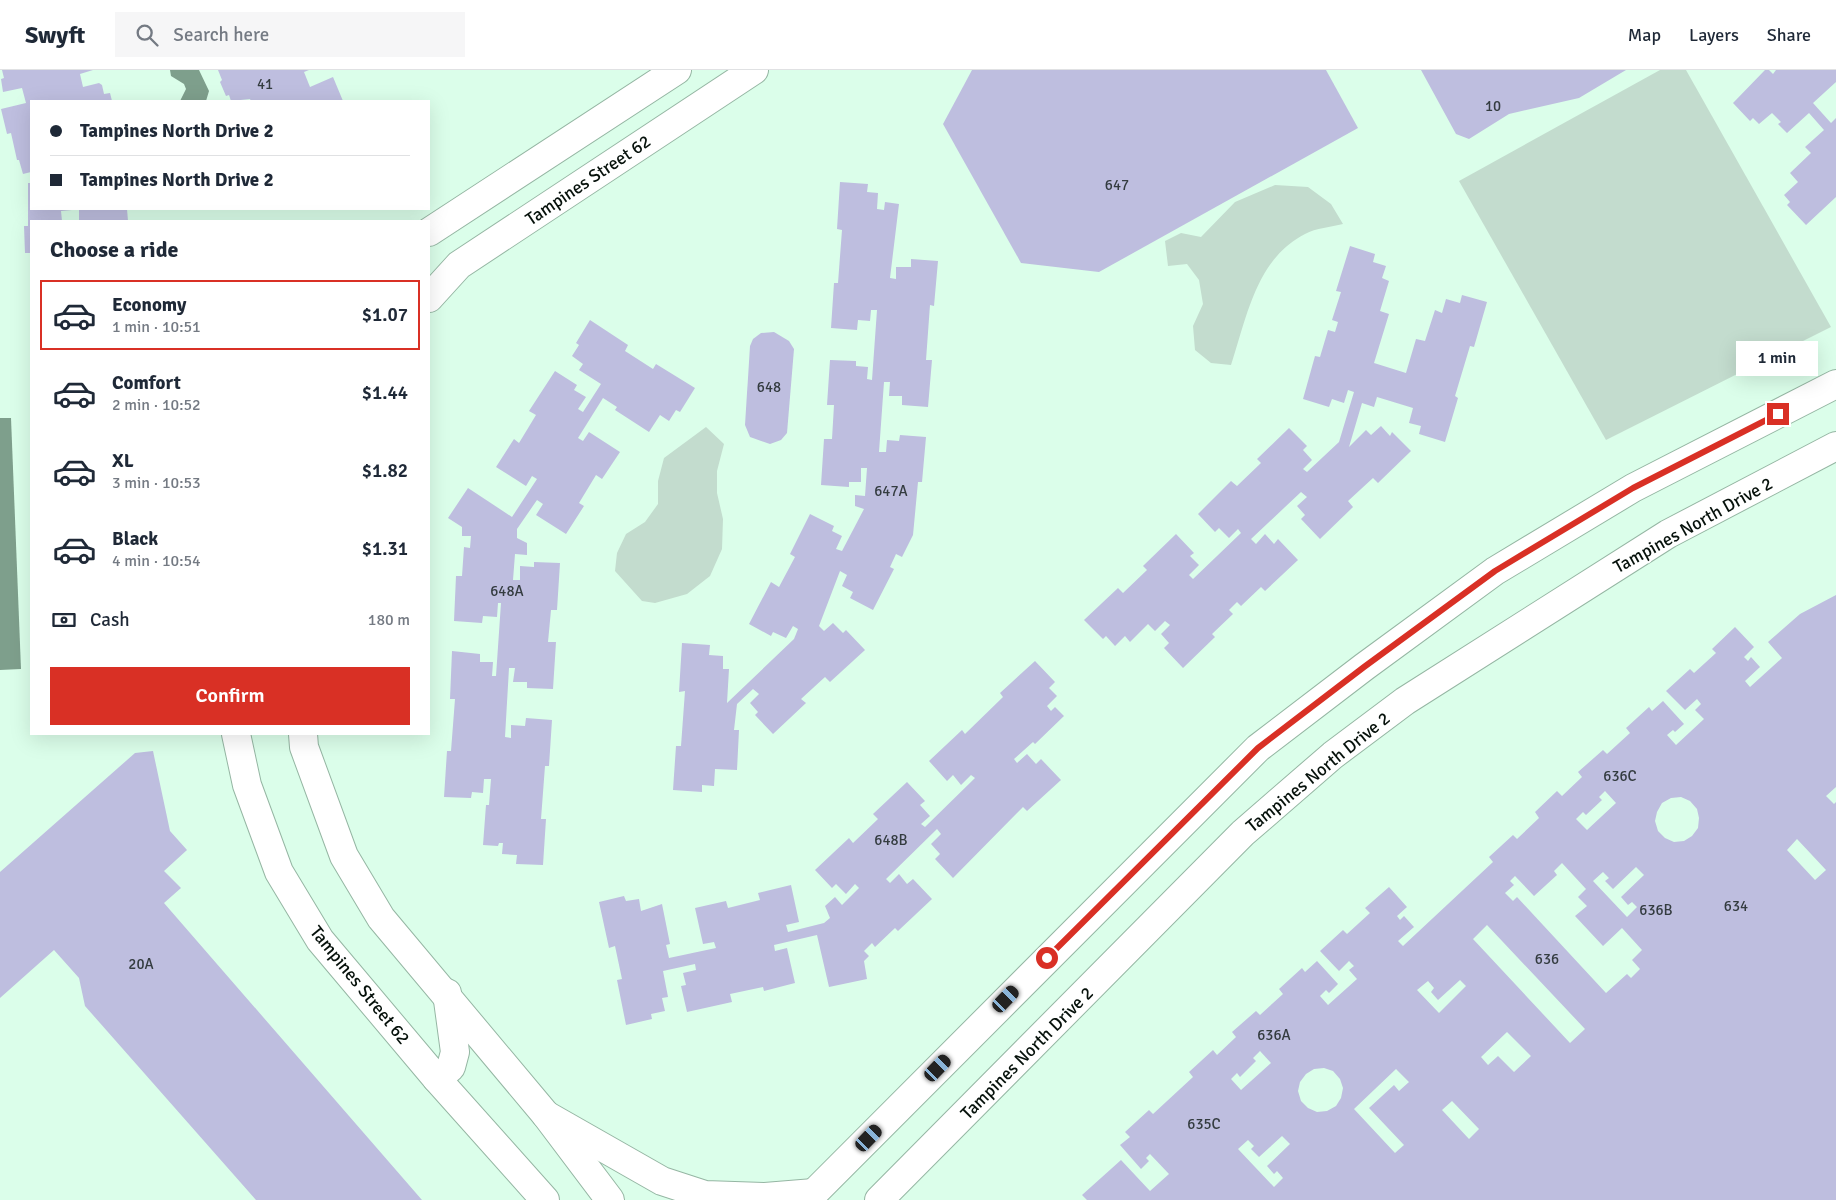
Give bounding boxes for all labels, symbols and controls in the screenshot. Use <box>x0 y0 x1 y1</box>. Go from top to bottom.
search box <box>115 12 465 57</box>
text: Swyft <box>25 20 85 50</box>
icon: search <box>133 21 161 49</box>
text: Search here <box>173 23 269 47</box>
text: Map <box>1628 24 1661 46</box>
text: Layers <box>1689 24 1739 46</box>
text: Share <box>1767 24 1811 46</box>
house number: 41 <box>257 75 273 93</box>
house number: 10 <box>1485 97 1501 115</box>
text: Tampines North Drive 2 <box>80 119 274 143</box>
street label: Tampines Street 62 <box>521 130 655 230</box>
text: Tampines North Drive 2 <box>80 168 274 192</box>
house number: 647 <box>1105 176 1129 194</box>
text: Choose a ride <box>50 236 178 263</box>
icon: car <box>52 293 97 338</box>
text: Economy <box>112 293 186 317</box>
text: $1.07 <box>362 303 408 327</box>
text: 1 min · 10:51 <box>112 317 201 337</box>
callout: 1 min <box>1737 342 1819 376</box>
text: 1 min <box>1758 348 1796 368</box>
icon: car <box>52 371 97 416</box>
text: Comfort <box>112 371 181 395</box>
house number: 648 <box>757 378 781 396</box>
text: $1.44 <box>362 381 408 405</box>
text: 2 min · 10:52 <box>112 395 201 415</box>
route end <box>1767 403 1789 425</box>
icon: car <box>52 449 97 494</box>
text: XL <box>112 449 134 473</box>
text: $1.82 <box>362 459 408 483</box>
street label: Tampines North Drive 2 <box>1610 472 1776 578</box>
text: 3 min · 10:53 <box>112 473 201 493</box>
house number: 647A <box>874 482 908 500</box>
icon: car <box>52 527 97 572</box>
text: Black <box>112 527 158 551</box>
text: $1.31 <box>362 537 408 561</box>
text: 4 min · 10:54 <box>112 551 201 571</box>
house number: 648A <box>490 582 524 600</box>
icon: cash <box>50 606 78 634</box>
text: Cash <box>90 608 130 632</box>
text: 180 m <box>368 610 410 630</box>
button: Confirm <box>50 667 410 725</box>
street label: Tampines North Drive 2 <box>1242 707 1394 837</box>
house number: 636C <box>1603 767 1637 785</box>
house number: 648B <box>874 831 908 849</box>
house number: 634 <box>1724 897 1748 915</box>
house number: 636B <box>1639 901 1673 919</box>
street label: Tampines Street 62 <box>305 921 415 1049</box>
route start <box>1036 947 1058 969</box>
house number: 636 <box>1535 950 1559 968</box>
house number: 20A <box>128 955 154 973</box>
street label: Tampines North Drive 2 <box>956 982 1098 1124</box>
car <box>990 983 1021 1015</box>
house number: 636A <box>1257 1026 1291 1044</box>
car <box>922 1052 953 1084</box>
house number: 635C <box>1187 1115 1221 1133</box>
car <box>853 1122 884 1154</box>

